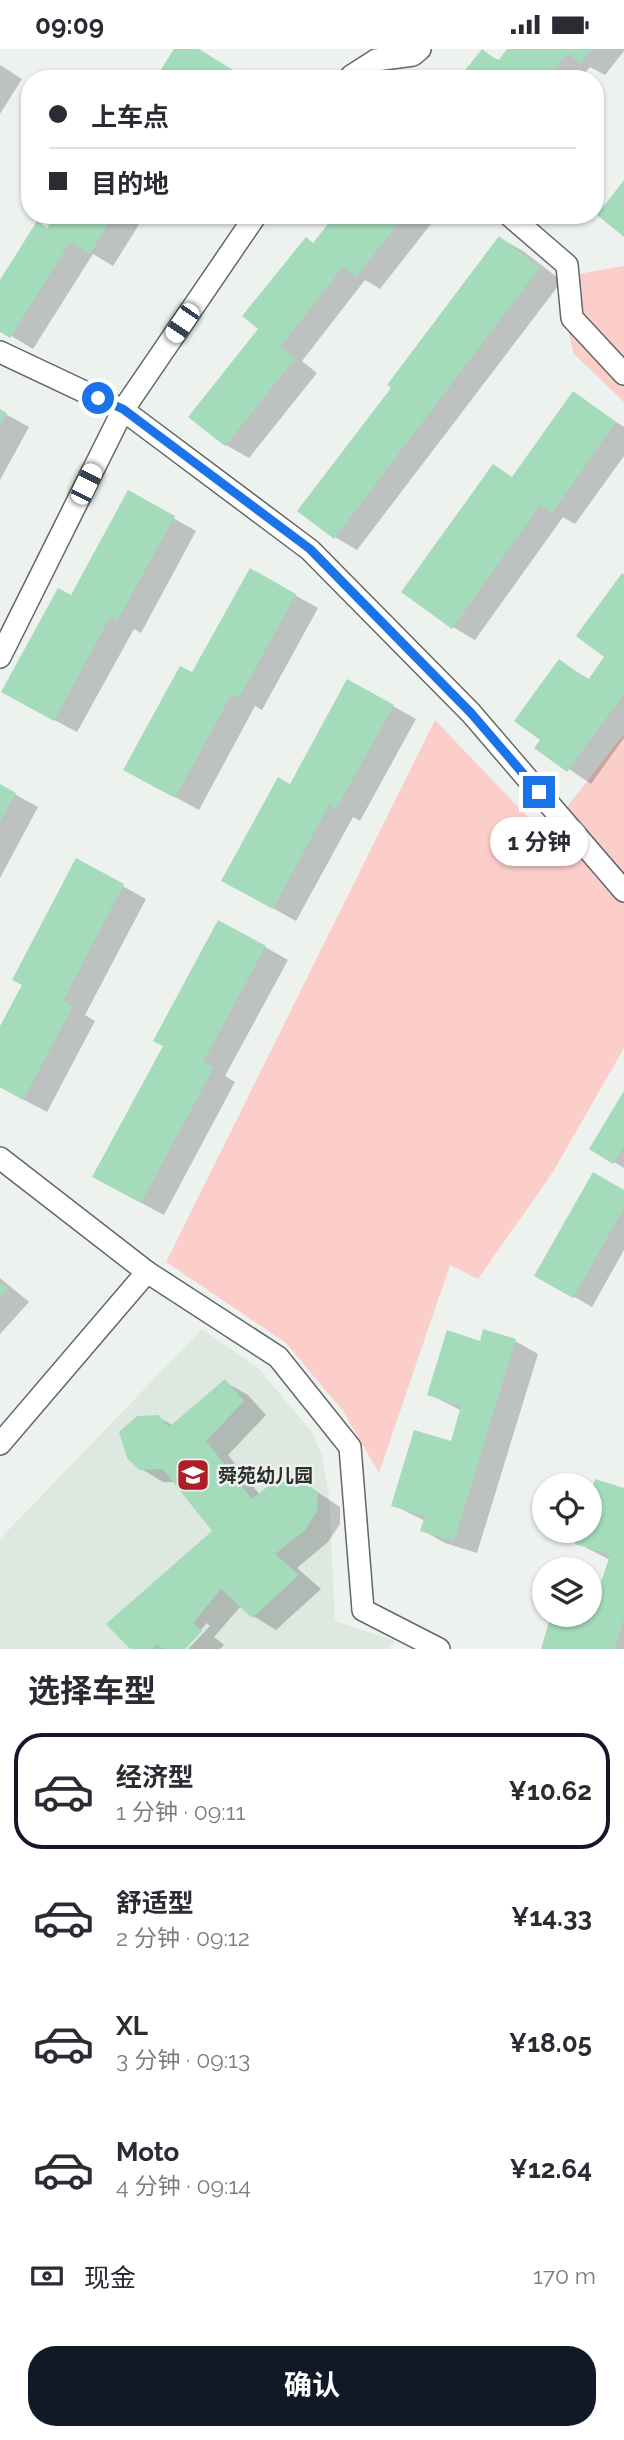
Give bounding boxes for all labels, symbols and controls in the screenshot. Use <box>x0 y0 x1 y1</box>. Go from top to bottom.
text: 09:09 <box>35 10 104 40</box>
text: 上车点 <box>91 102 169 132</box>
text: 目的地 <box>91 169 169 199</box>
car <box>162 300 203 346</box>
route start <box>82 382 114 414</box>
car <box>68 461 105 507</box>
route end <box>523 776 555 808</box>
callout: 1 分钟 <box>490 817 588 865</box>
text: 1 分钟 <box>508 828 570 855</box>
school or university icon: 舜苑幼儿园 <box>174 1456 212 1494</box>
place label: 舜苑幼儿园 <box>218 1464 313 1486</box>
map controls <box>532 1473 602 1627</box>
button: locate <box>532 1473 602 1543</box>
button: layers <box>532 1557 602 1627</box>
text: 选择车型 <box>28 1672 156 1709</box>
icon: car <box>32 1760 95 1823</box>
text: 经济型 <box>116 1762 194 1792</box>
text: ¥10.62 <box>508 1776 592 1806</box>
text: 1 分钟 · 09:11 <box>116 1798 245 1825</box>
icon: car <box>32 1886 95 1949</box>
text: 舒适型 <box>116 1888 194 1918</box>
text: ¥14.33 <box>511 1902 592 1932</box>
text: 2 分钟 · 09:12 <box>116 1924 250 1951</box>
text: XL <box>116 2011 148 2041</box>
icon: car <box>32 2012 95 2075</box>
text: ¥18.05 <box>509 2028 592 2058</box>
text: 3 分钟 · 09:13 <box>116 2046 250 2073</box>
text: Moto <box>116 2137 179 2167</box>
icon: car <box>32 2138 95 2201</box>
text: ¥12.64 <box>510 2154 592 2184</box>
text: 4 分钟 · 09:14 <box>116 2172 251 2199</box>
icon: cash <box>28 2257 66 2295</box>
text: 170 m <box>533 2262 596 2289</box>
text: 现金 <box>84 2263 136 2293</box>
button: 确认 <box>28 2346 596 2426</box>

